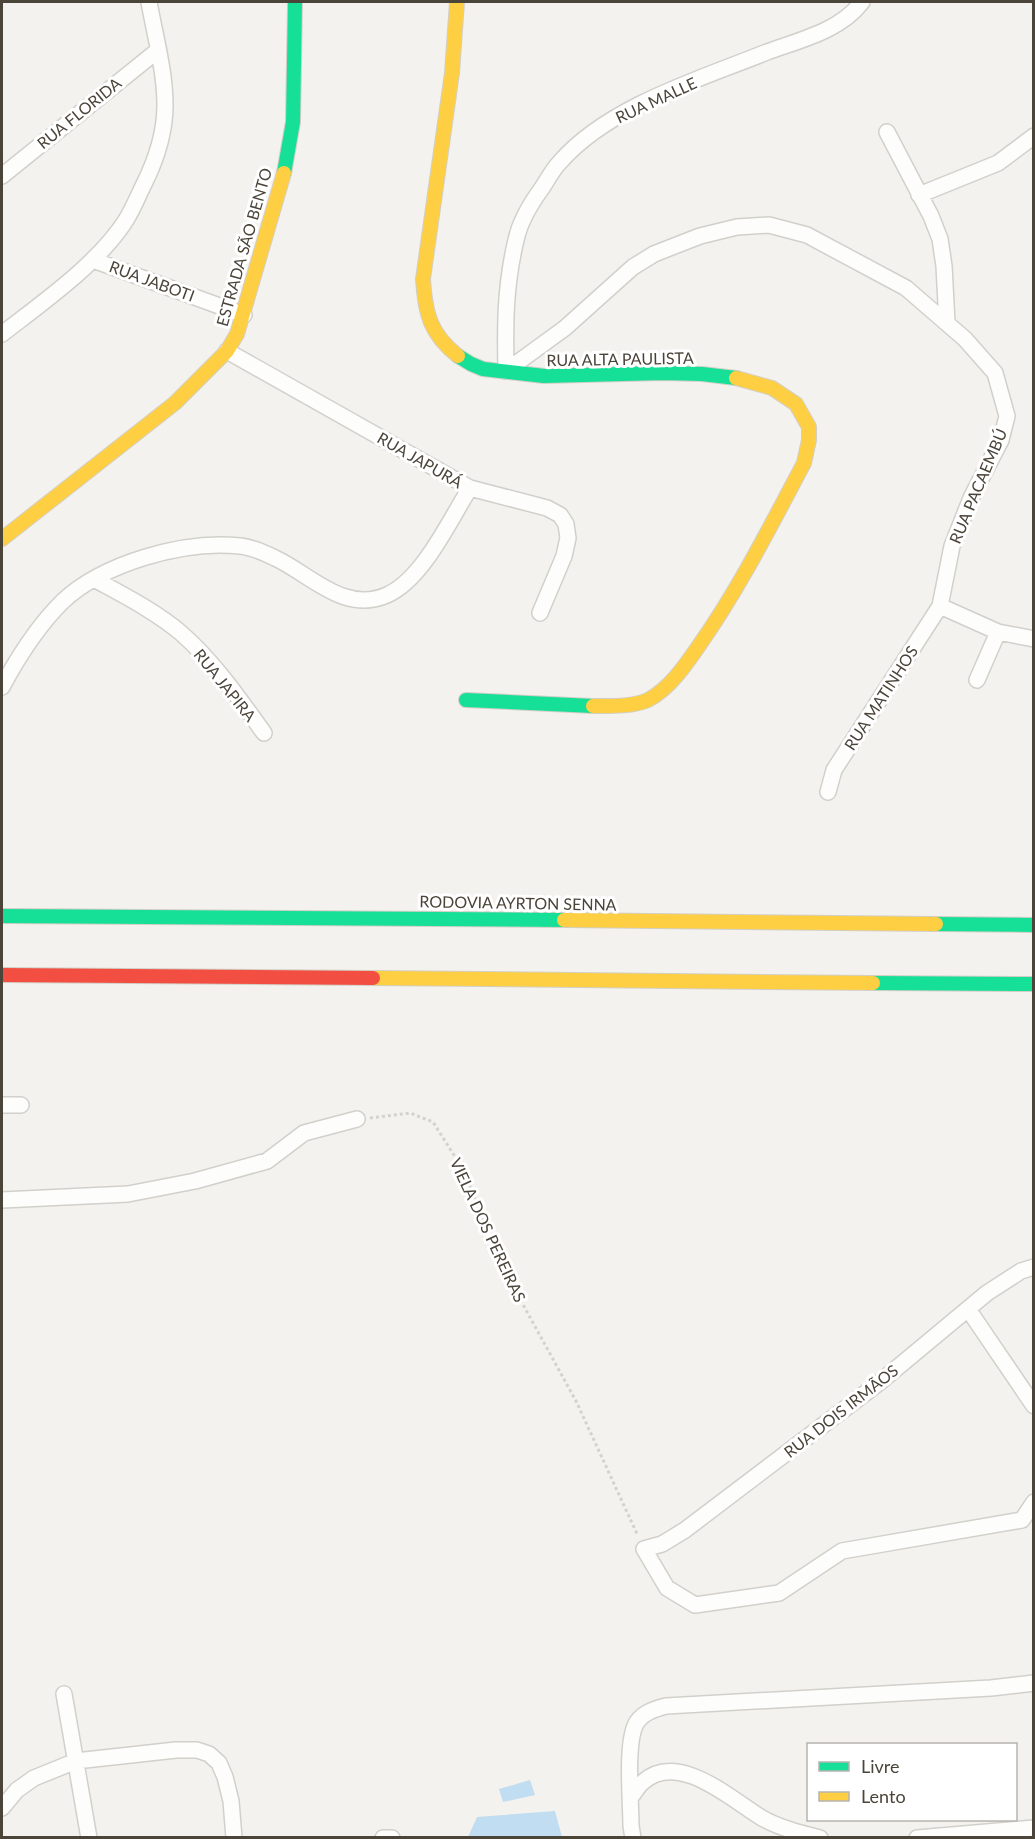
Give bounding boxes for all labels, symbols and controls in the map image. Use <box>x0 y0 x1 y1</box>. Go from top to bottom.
street label: RUA FLORIDA <box>33 73 125 152</box>
street label: RUA MALLE <box>612 73 699 127</box>
street label: ESTRADA SÃO BENTO <box>212 165 275 328</box>
street label: RUA JABOTI <box>107 256 197 305</box>
street label: RUA ALTA PAULISTA <box>546 348 694 369</box>
street label: RUA PACAEMBÚ <box>945 426 1010 546</box>
street label: RUA JAPURÁ <box>374 428 466 492</box>
street label: RUA MATINHOS <box>840 642 921 753</box>
street label: RUA JAPIRA <box>190 645 260 725</box>
street label: RODOVIA AYRTON SENNA <box>419 891 617 914</box>
street label: VIELA DOS PEREIRAS <box>447 1155 530 1305</box>
street label: RUA DOIS IRMÃOS <box>780 1360 901 1461</box>
legend <box>807 1743 1017 1821</box>
text: Livre <box>861 1755 900 1777</box>
text: Lento <box>861 1785 906 1807</box>

